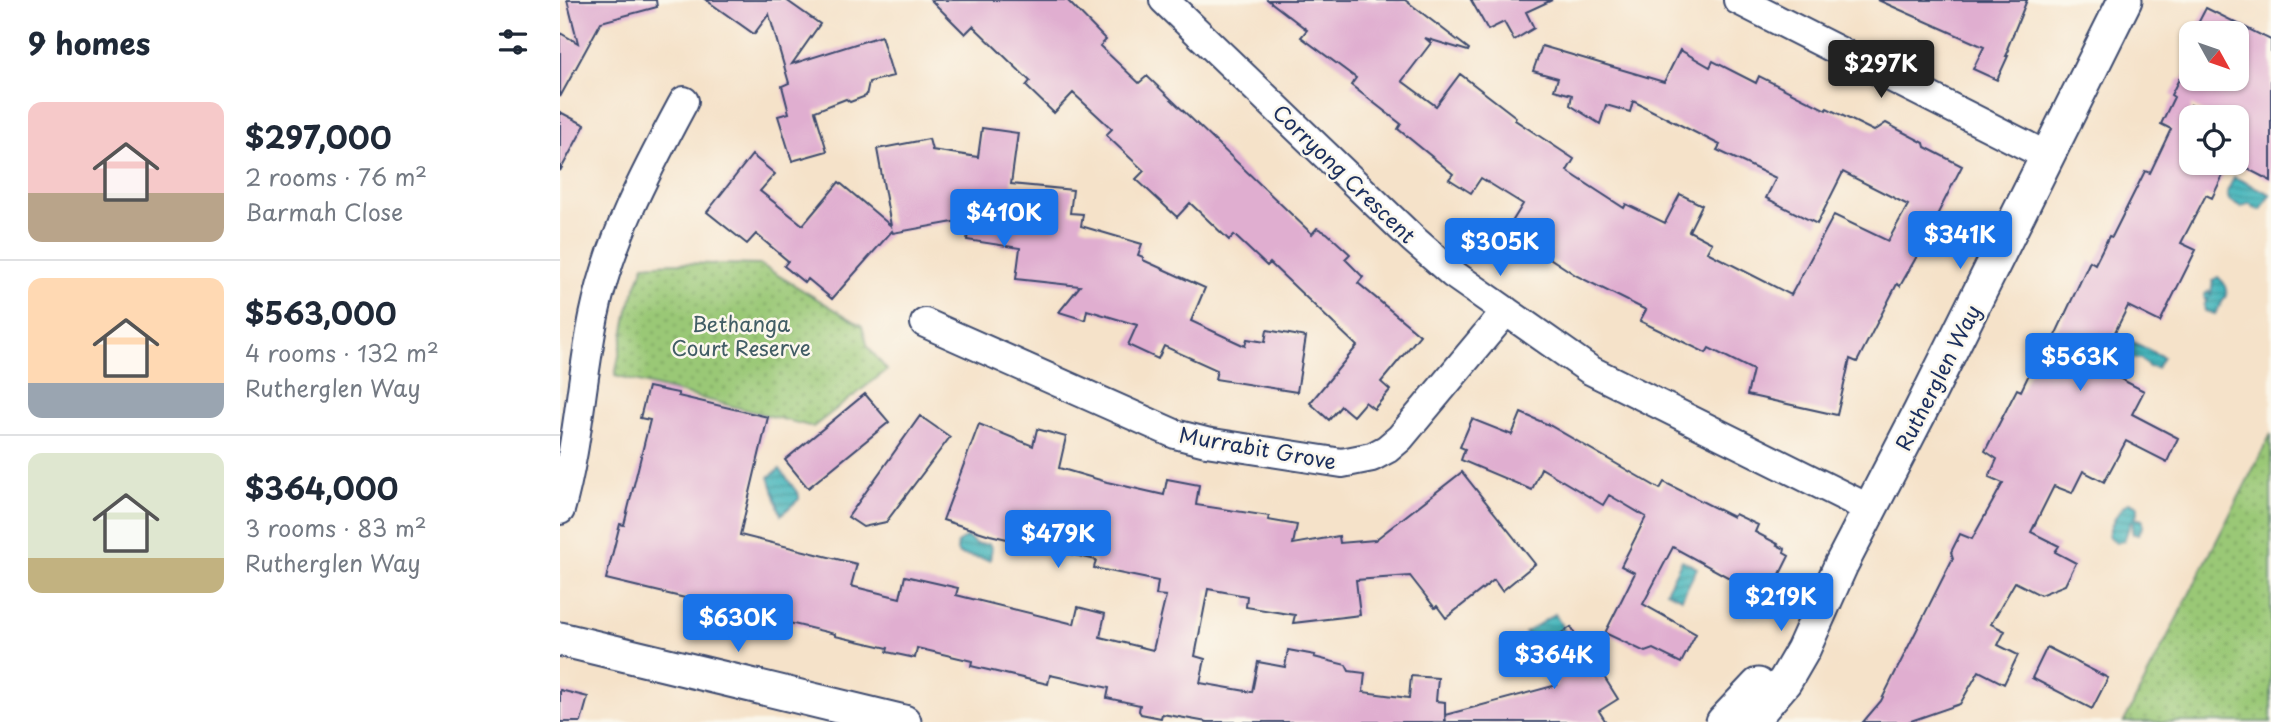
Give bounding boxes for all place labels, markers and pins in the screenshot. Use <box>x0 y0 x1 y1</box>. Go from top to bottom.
pin: $297K <box>1832 41 1930 100</box>
pin: $410K <box>955 190 1053 249</box>
pin: $341K <box>1911 212 2009 271</box>
pin: $305K <box>1451 218 1549 278</box>
pin: $563K <box>2031 334 2129 393</box>
pin: $479K <box>1009 510 1107 570</box>
pin: $219K <box>1732 574 1830 633</box>
pin: $630K <box>689 594 787 654</box>
pin: $364K <box>1505 632 1603 691</box>

